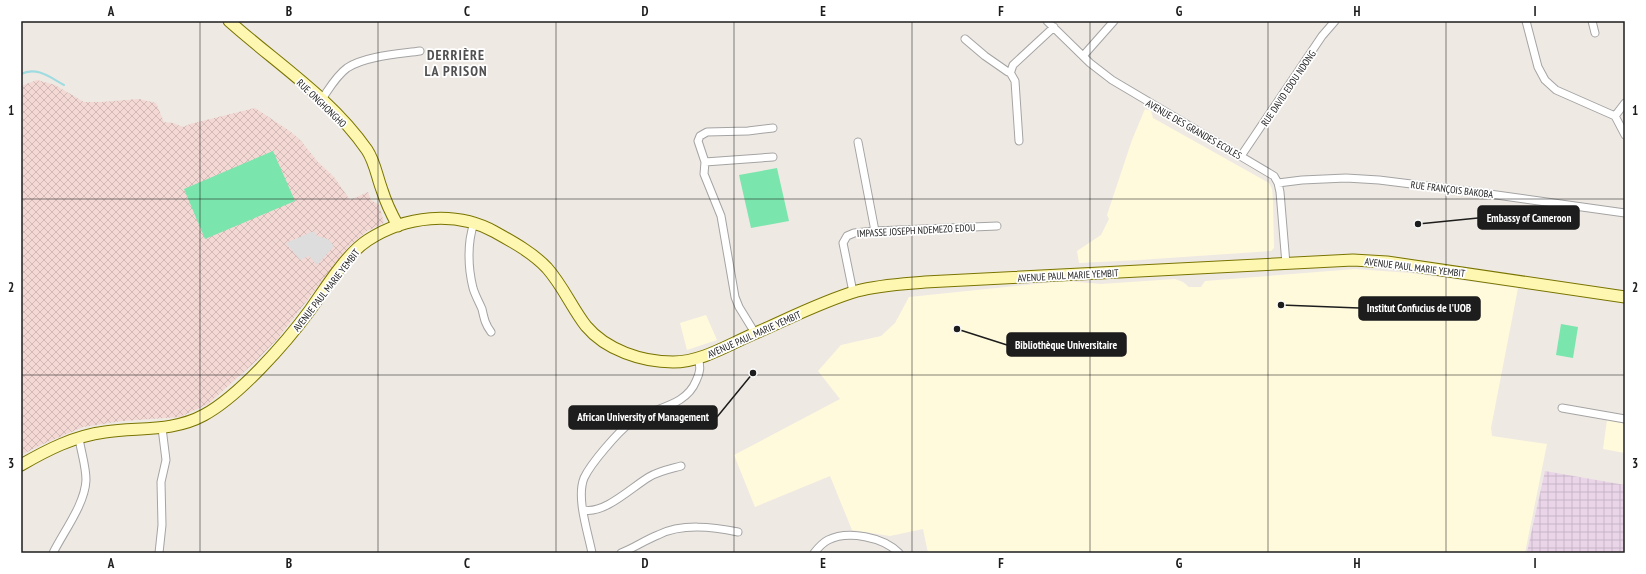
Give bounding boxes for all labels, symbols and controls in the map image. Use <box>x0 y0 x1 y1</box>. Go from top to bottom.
text: A <box>107 3 115 20</box>
text: B <box>286 3 292 20</box>
text: C <box>464 3 470 20</box>
text: D <box>642 3 649 20</box>
text: E <box>820 3 826 20</box>
text: F <box>998 3 1004 20</box>
text: G <box>1176 3 1183 20</box>
text: H <box>1354 3 1361 20</box>
text: I <box>1533 3 1537 20</box>
district label: DERRIÈRE LA PRISON <box>425 46 487 80</box>
street label: RUE DAVID EDOU NDONG <box>1258 48 1319 129</box>
street label: RUE ONGHONGHO <box>294 76 350 131</box>
street label: AVENUE DES GRANDES ECOLES <box>1143 97 1244 162</box>
text: 1 <box>8 102 14 119</box>
text: 1 <box>1632 102 1638 119</box>
street label: RUE FRANÇOIS BAKOBA <box>1410 178 1494 201</box>
callout: Embassy of Cameroon <box>1478 206 1579 229</box>
text: Embassy of Cameroon <box>1487 211 1571 225</box>
street label: IMPASSE JOSEPH NDEMEZO EDOU <box>857 221 976 240</box>
street label: AVENUE PAUL MARIE YEMBIT <box>290 246 363 334</box>
street label: AVENUE PAUL MARIE YEMBIT <box>1364 255 1466 280</box>
street label: AVENUE PAUL MARIE YEMBIT <box>1017 266 1119 285</box>
text: 2 <box>8 279 14 296</box>
text: 2 <box>1632 279 1638 296</box>
callout: Institut Confucius de l'UOB <box>1359 297 1480 320</box>
text: Institut Confucius de l'UOB <box>1367 301 1472 315</box>
street label: AVENUE PAUL MARIE YEMBIT <box>705 308 804 361</box>
callout: Bibliothèque Universitaire <box>1007 333 1126 356</box>
text: Bibliothèque Universitaire <box>1015 338 1117 352</box>
callout: African University of Management <box>569 406 717 429</box>
text: African University of Management <box>576 410 710 424</box>
text: 3 <box>8 455 14 472</box>
text: 3 <box>1632 455 1638 472</box>
text: A <box>107 555 115 572</box>
text: B <box>286 555 292 572</box>
text: C <box>464 555 470 572</box>
text: D <box>642 555 649 572</box>
text: E <box>820 555 826 572</box>
text: F <box>998 555 1004 572</box>
text: G <box>1176 555 1183 572</box>
text: H <box>1354 555 1361 572</box>
text: I <box>1533 555 1537 572</box>

